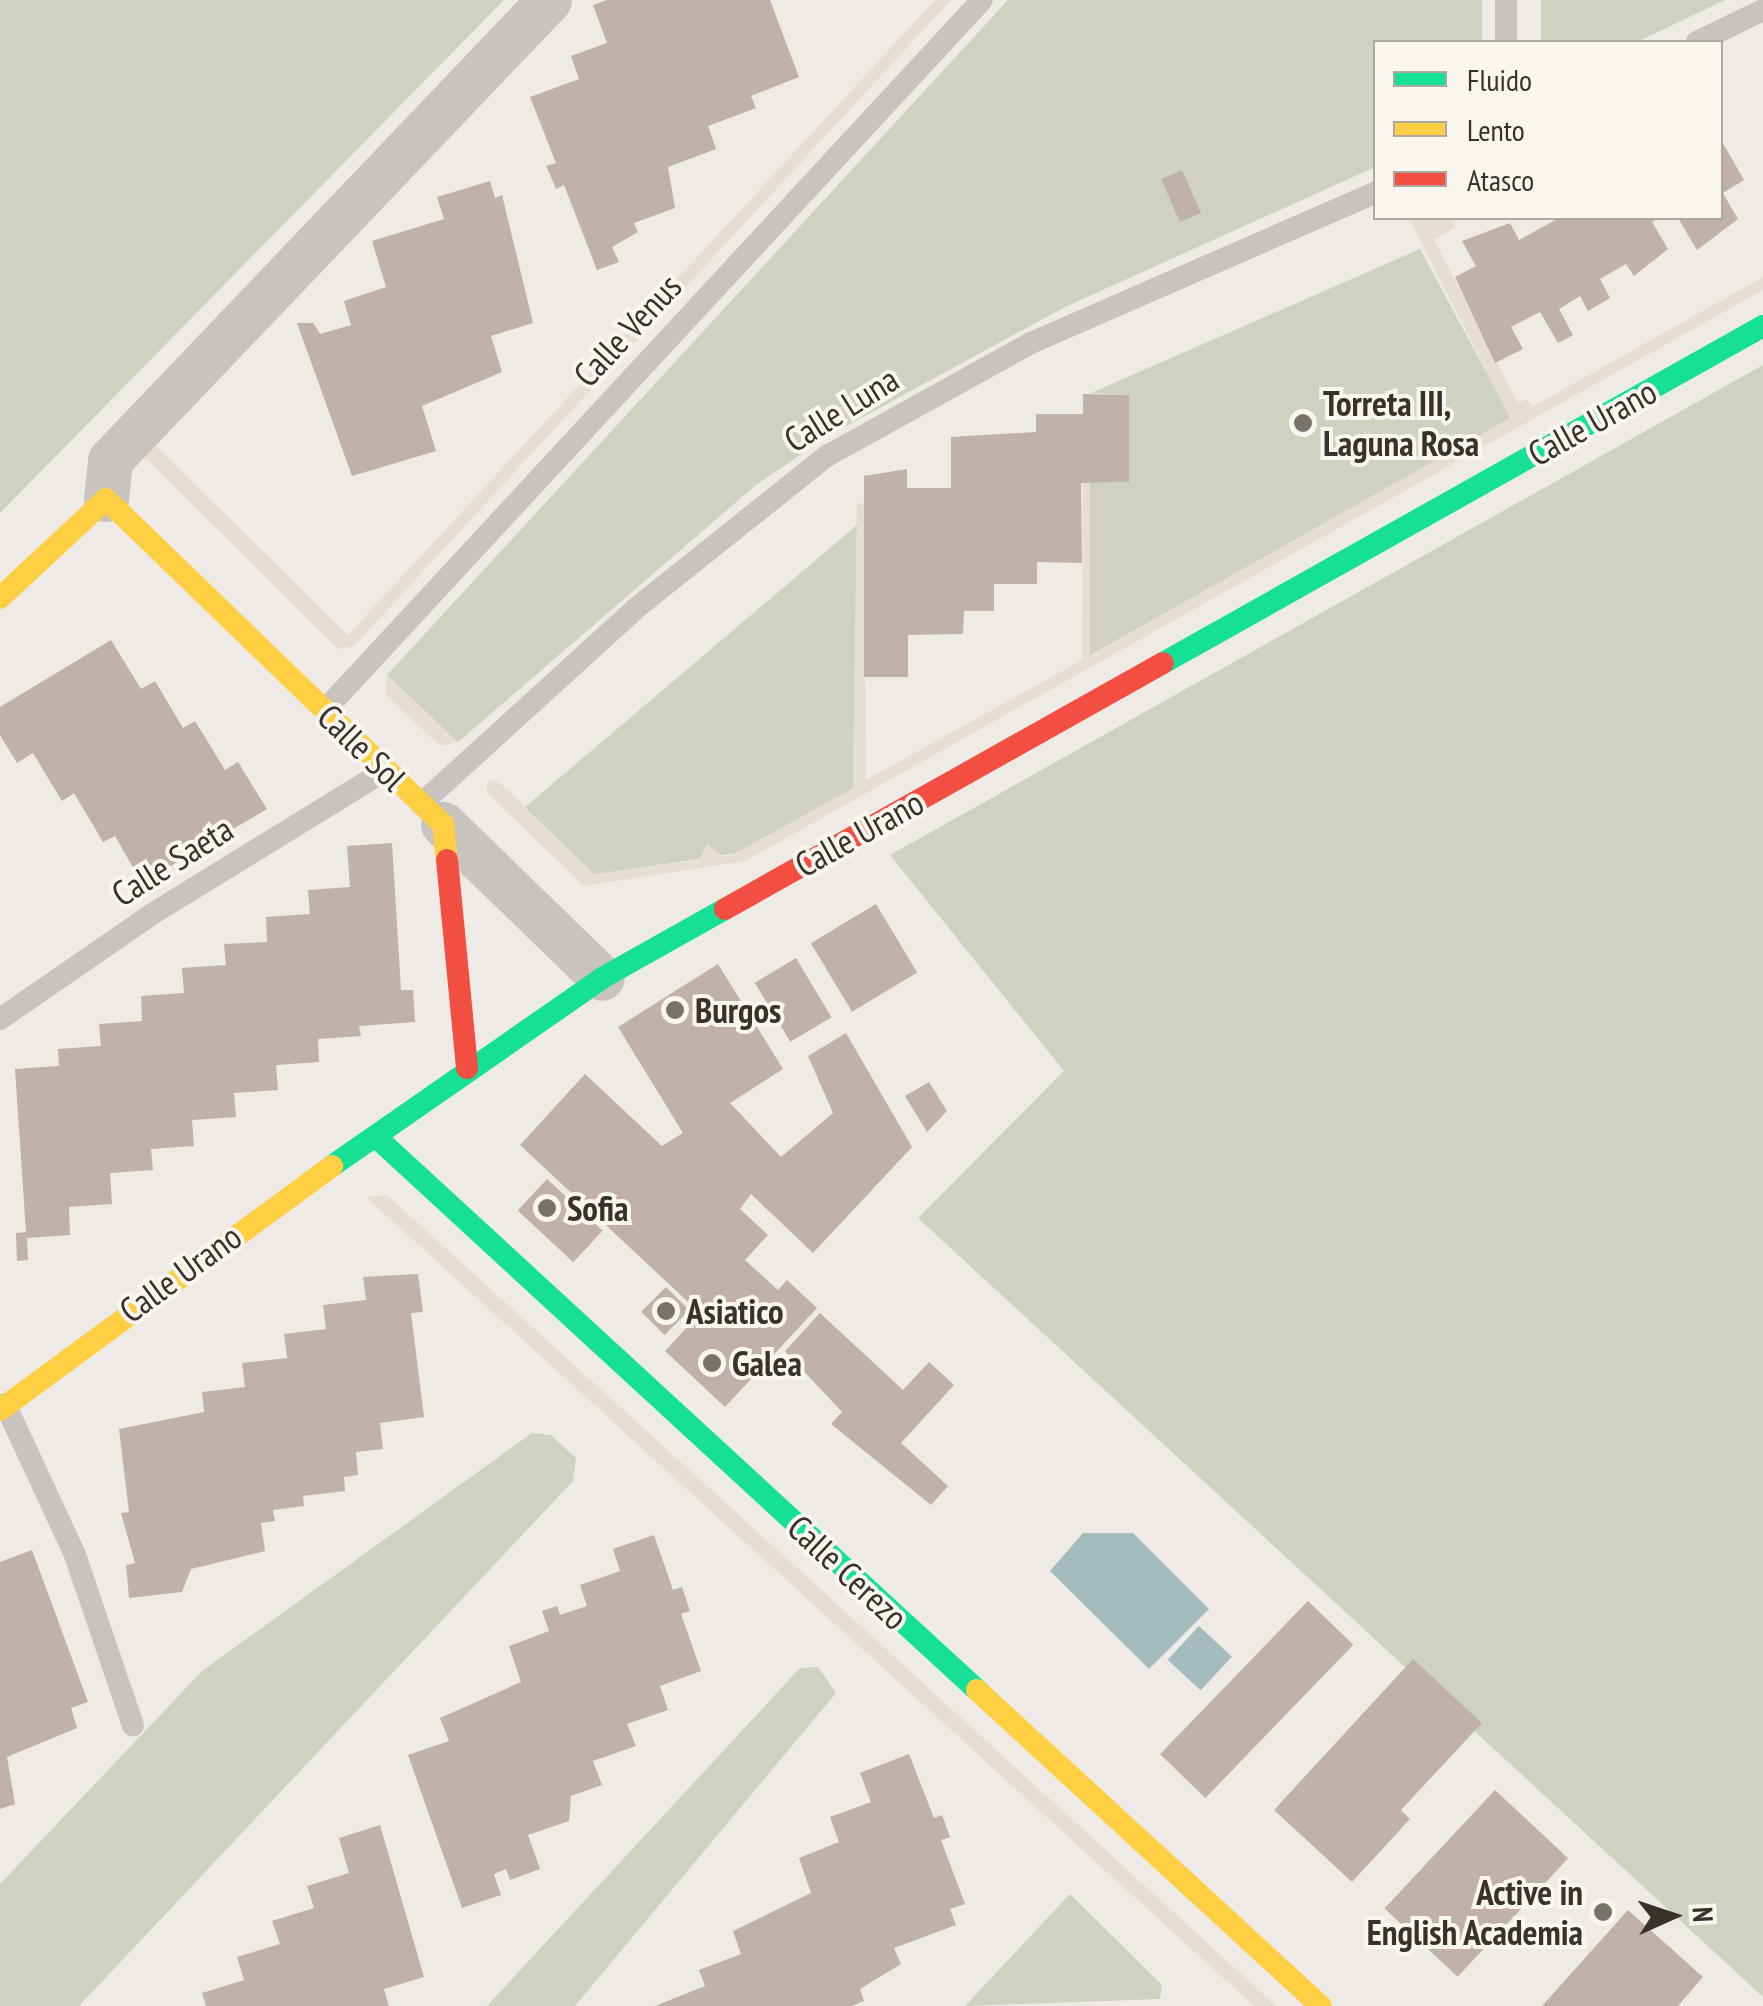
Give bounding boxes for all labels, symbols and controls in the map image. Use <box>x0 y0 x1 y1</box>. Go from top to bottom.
legend <box>1373 40 1723 220</box>
text: Fluido <box>1467 60 1532 99</box>
text: Lento <box>1467 110 1525 149</box>
text: Atasco <box>1467 160 1534 199</box>
street label: Calle Venus <box>564 265 690 395</box>
street label: Calle Luna <box>776 358 906 460</box>
street label: Calle Urano <box>1521 370 1663 474</box>
place label: Torreta III, Laguna Rosa <box>1323 382 1479 464</box>
marker: Torreta III, Laguna Rosa <box>1292 412 1314 434</box>
street label: Calle Sol <box>309 695 415 799</box>
street label: Calle Urano <box>788 781 930 885</box>
street label: Calle Saeta <box>104 807 240 915</box>
place label: Burgos <box>695 989 781 1031</box>
marker: Burgos <box>664 999 686 1021</box>
place label: Sofia <box>567 1187 628 1229</box>
marker: Sofia <box>536 1197 558 1219</box>
street label: Calle Urano <box>111 1215 249 1331</box>
place label: Asiatico <box>686 1290 784 1332</box>
marker: Asiatico <box>655 1300 677 1322</box>
place label: Galea <box>732 1342 802 1384</box>
marker: Galea <box>701 1352 723 1374</box>
street label: Calle Cerezo <box>779 1506 917 1638</box>
north arrow <box>1623 1866 1723 1966</box>
place label: Active in English Academia <box>1365 1871 1583 1953</box>
marker: Active in English Academia <box>1592 1901 1614 1923</box>
text: N <box>1685 1906 1722 1923</box>

